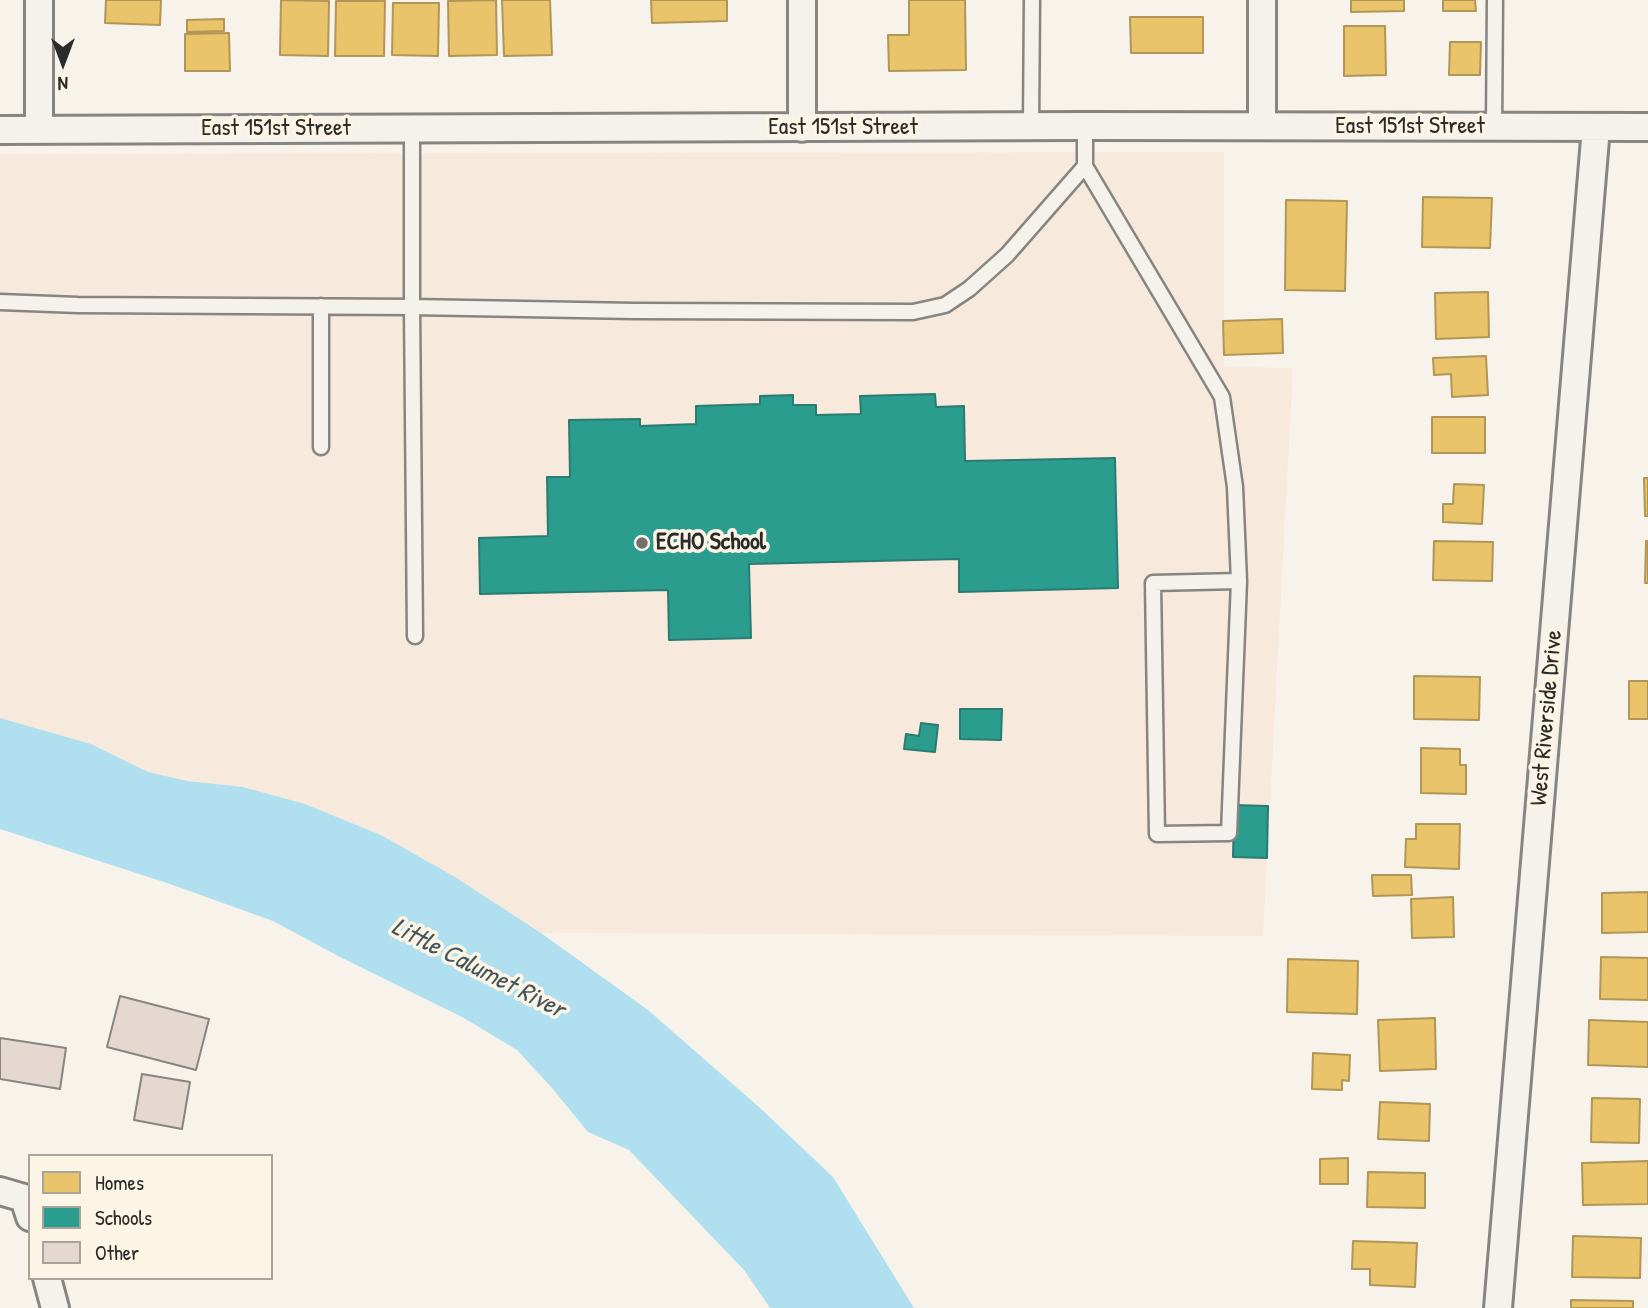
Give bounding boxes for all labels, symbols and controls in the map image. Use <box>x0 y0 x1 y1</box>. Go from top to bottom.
north arrow <box>28 28 98 98</box>
text: N <box>58 71 68 97</box>
street label: East 151st Street <box>1335 113 1485 141</box>
street label: East 151st Street <box>768 114 918 142</box>
street label: East 151st Street <box>201 115 351 143</box>
place label: ECHO School <box>656 529 766 557</box>
marker: ECHO School <box>634 535 650 551</box>
street label: West Riverside Drive <box>1525 629 1569 807</box>
water label: Little Calumet River <box>386 912 570 1026</box>
legend <box>28 1154 273 1280</box>
text: Homes <box>95 1168 144 1197</box>
text: Schools <box>95 1203 152 1232</box>
text: Other <box>95 1238 139 1267</box>

